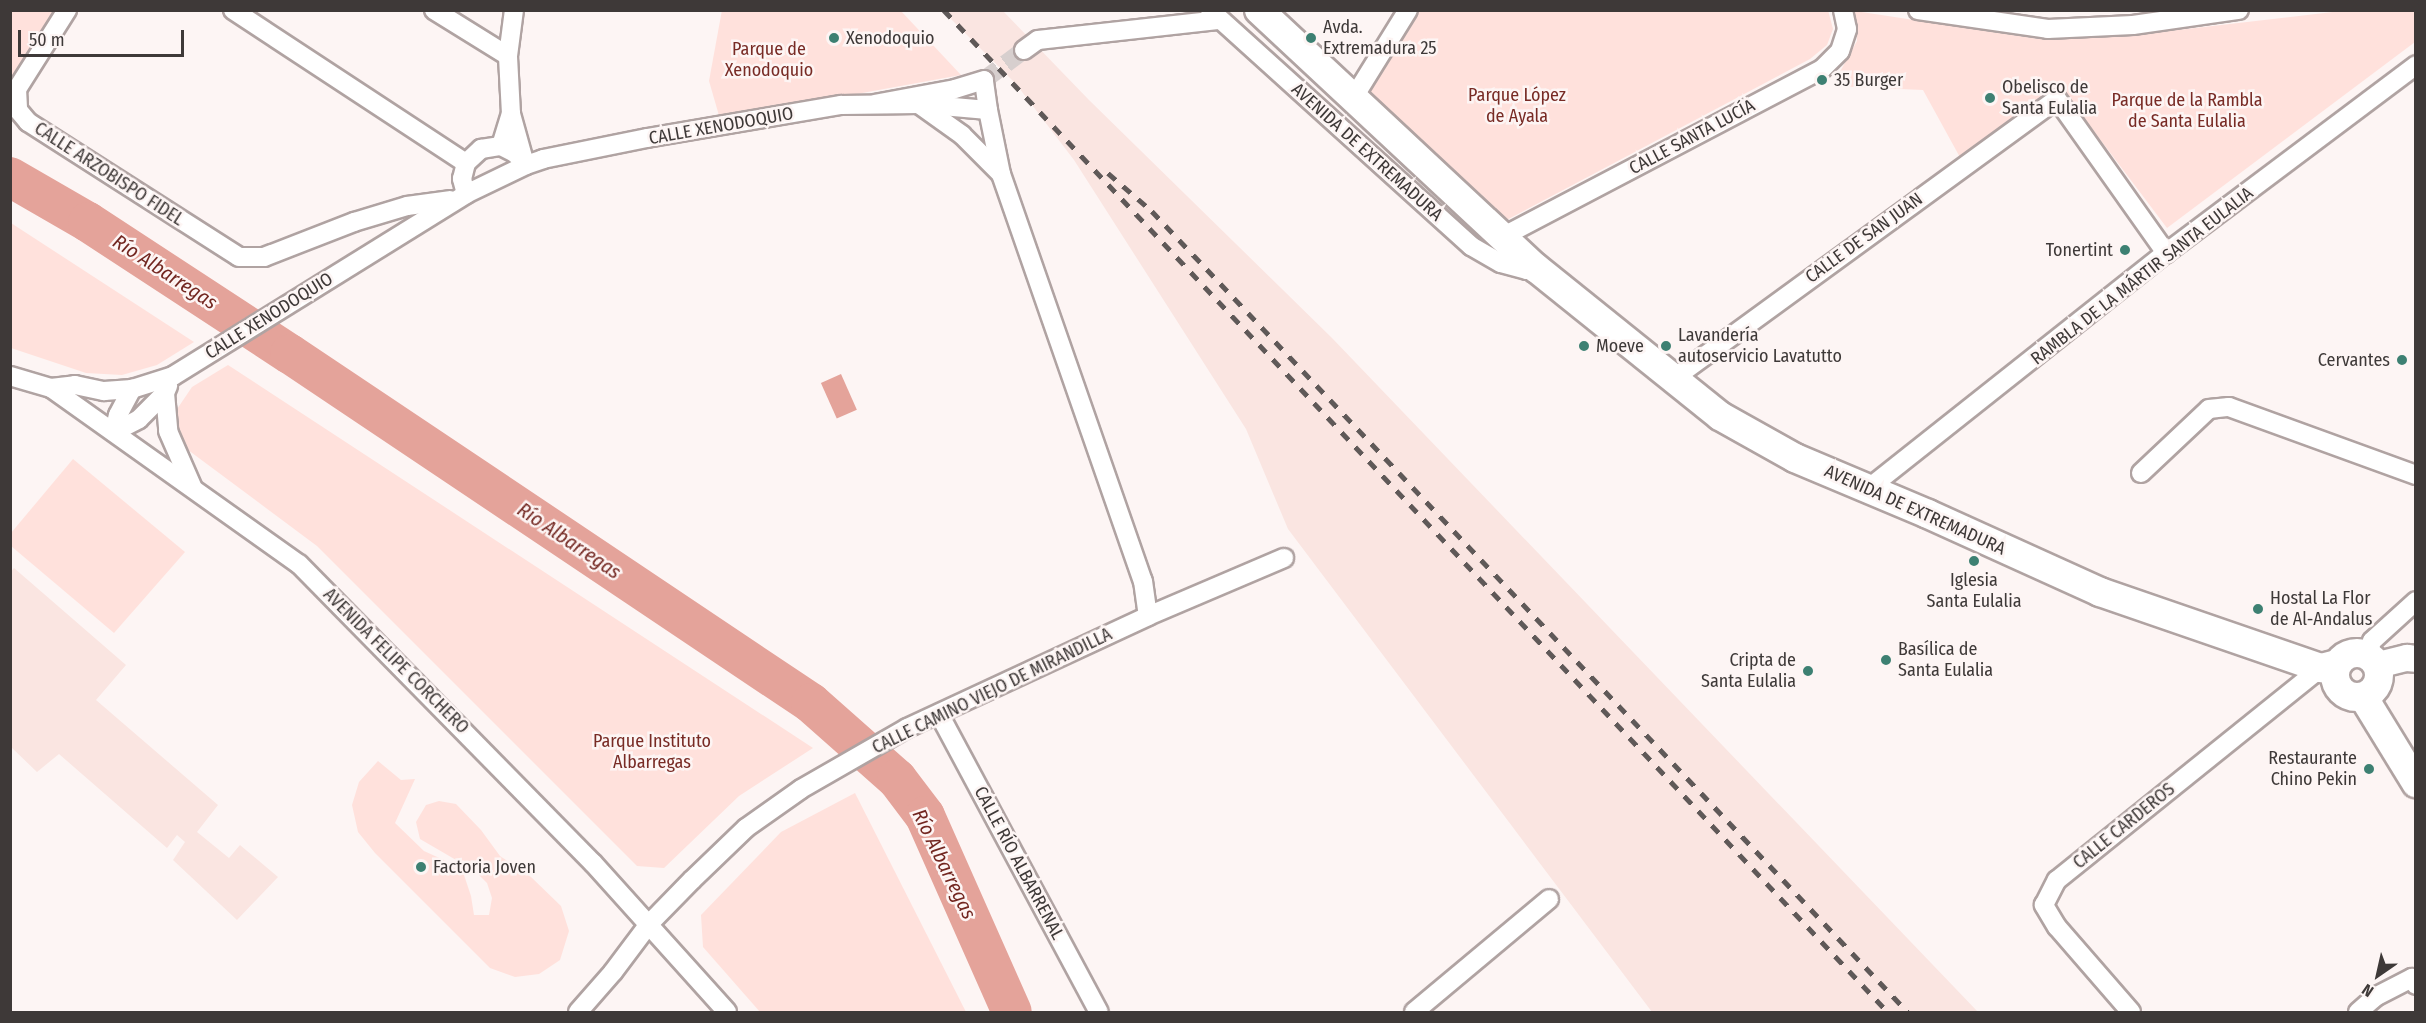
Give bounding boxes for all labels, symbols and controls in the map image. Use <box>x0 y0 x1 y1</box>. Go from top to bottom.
place label: Avda. Extremadura 25 <box>1323 17 1437 60</box>
scale bar <box>21 18 188 56</box>
place label: Xenodoquio <box>846 27 935 49</box>
text: 50 m <box>29 29 65 51</box>
marker: Xenodoquio <box>827 31 841 45</box>
marker: Avda. Extremadura 25 <box>1304 31 1318 45</box>
park label: Parque de Xenodoquio <box>725 39 813 82</box>
place label: 35 Burger <box>1834 69 1903 91</box>
marker: 35 Burger <box>1815 73 1829 87</box>
place label: Obelisco de Santa Eulalia <box>2002 77 2097 119</box>
street label: AVENIDA DE EXTREMADURA <box>1287 78 1447 226</box>
park label: Parque López de Ayala <box>1468 85 1566 128</box>
park label: Parque de la Rambla de Santa Eulalia <box>2111 90 2263 132</box>
marker: Obelisco de Santa Eulalia <box>1983 91 1997 105</box>
street label: CALLE SANTA LUCÍA <box>1626 95 1758 179</box>
street label: CALLE XENODOQUIO <box>647 103 795 149</box>
street label: CALLE ARZOBISPO FIDEL <box>30 118 188 230</box>
street label: RAMBLA DE LA MÁRTIR SANTA EULALIA <box>2027 182 2257 370</box>
street label: CALLE DE SAN JUAN <box>1801 188 1927 288</box>
water label: Río Albarregas <box>108 229 222 315</box>
place label: Tonertint <box>2046 239 2113 261</box>
marker: Tonertint <box>2118 243 2132 257</box>
street label: CALLE XENODOQUIO <box>201 268 337 364</box>
place label: Lavandería autoservicio Lavatutto <box>1678 325 1842 368</box>
place label: Moeve <box>1596 335 1644 357</box>
marker: Moeve <box>1577 339 1591 353</box>
marker: Lavandería autoservicio Lavatutto <box>1659 339 1673 353</box>
place label: Cervantes <box>2318 349 2390 371</box>
marker: Cervantes <box>2395 353 2409 367</box>
street label: AVENIDA DE EXTREMADURA <box>1821 460 2009 560</box>
water label: Río Albarregas <box>513 498 625 584</box>
marker: Iglesia Santa Eulalia <box>1967 554 1981 568</box>
place label: Iglesia Santa Eulalia <box>1926 570 2022 612</box>
street label: AVENIDA FELIPE CORCHERO <box>319 584 473 738</box>
place label: Hostal La Flor de Al-Andalus <box>2270 588 2372 630</box>
marker: Hostal La Flor de Al-Andalus <box>2251 602 2265 616</box>
street label: CALLE CAMINO VIEJO DE MIRANDILLA <box>869 623 1115 759</box>
place label: Basílica de Santa Eulalia <box>1898 639 1993 682</box>
place label: Cripta de Santa Eulalia <box>1701 650 1796 692</box>
marker: Basílica de Santa Eulalia <box>1879 653 1893 667</box>
marker: Cripta de Santa Eulalia <box>1801 664 1815 678</box>
park label: Parque Instituto Albarregas <box>593 731 711 774</box>
place label: Restaurante Chino Pekin <box>2268 748 2357 790</box>
marker: Restaurante Chino Pekin <box>2362 762 2376 776</box>
street label: CALLE CARDEROS <box>2069 778 2179 874</box>
street label: CALLE RÍO ALBARRENAL <box>969 783 1069 943</box>
water label: Río Albarregas <box>907 805 981 923</box>
place label: Factoria Joven <box>433 856 536 878</box>
marker: Factoria Joven <box>414 860 428 874</box>
north arrow <box>2348 945 2408 1005</box>
text: N <box>2358 980 2377 1001</box>

